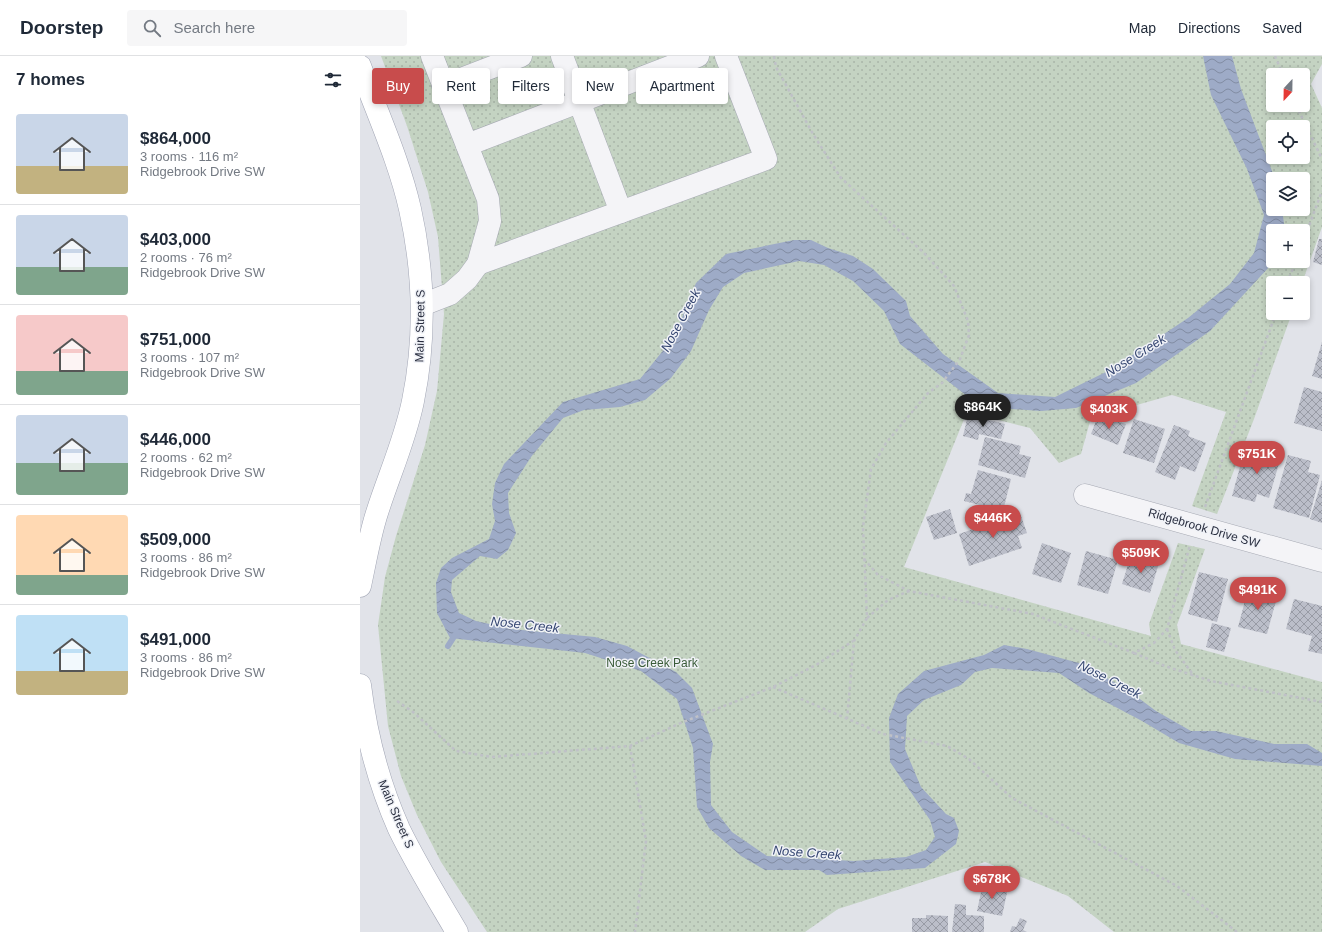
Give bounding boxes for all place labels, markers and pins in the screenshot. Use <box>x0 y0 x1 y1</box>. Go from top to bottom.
pin: $864K <box>955 394 1011 428</box>
pin: $403K <box>1081 396 1137 430</box>
pin: $751K <box>1229 441 1285 475</box>
pin: $446K <box>965 505 1021 539</box>
pin: $509K <box>1113 540 1169 574</box>
pin: $491K <box>1230 577 1286 611</box>
pin: $678K <box>964 866 1020 900</box>

